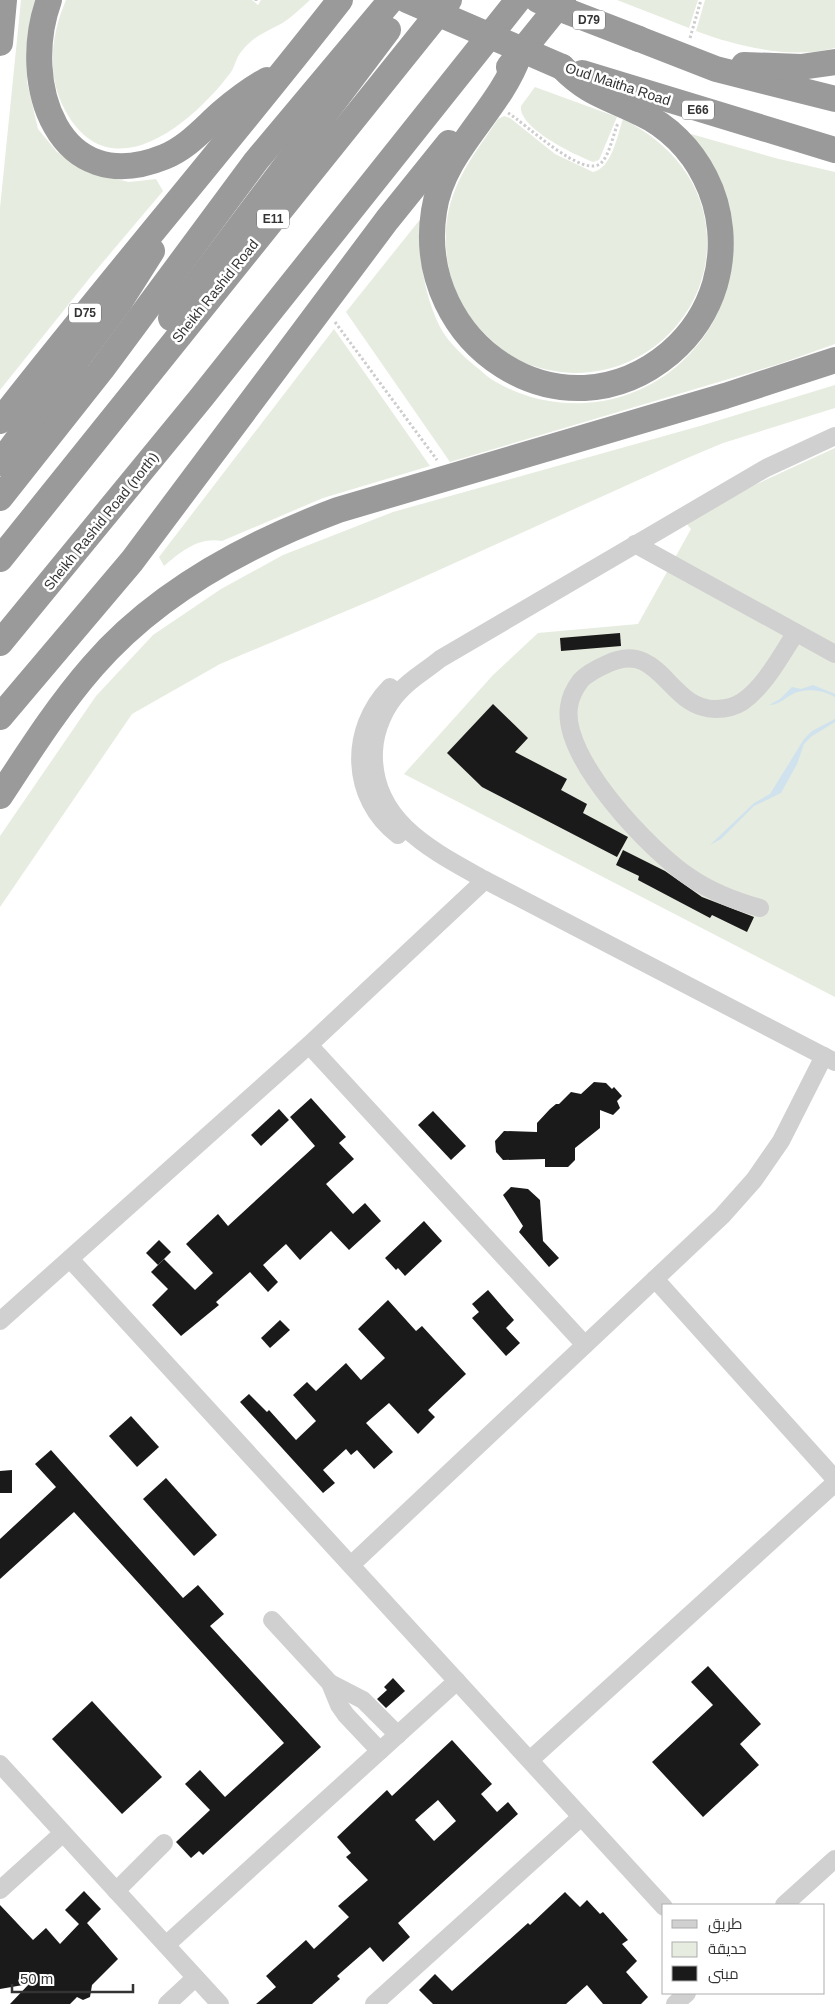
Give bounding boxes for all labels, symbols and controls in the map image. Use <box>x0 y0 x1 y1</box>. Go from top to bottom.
road number: D79 <box>573 10 605 30</box>
street label: Oud Maitha Road <box>563 59 673 109</box>
road number: E66 <box>682 100 714 120</box>
road number: E11 <box>257 210 289 228</box>
street label: Sheikh Rashid Road <box>169 236 261 346</box>
road number: D75 <box>69 304 101 322</box>
street label: Sheikh Rashid Road (north) <box>40 449 162 593</box>
legend <box>662 1904 825 1994</box>
text: طريق <box>708 1915 742 1934</box>
text: حديقة <box>708 1940 747 1957</box>
scale bar <box>12 1962 134 1994</box>
text: مبنى <box>708 1965 739 1984</box>
text: 50 m <box>20 1970 53 1987</box>

